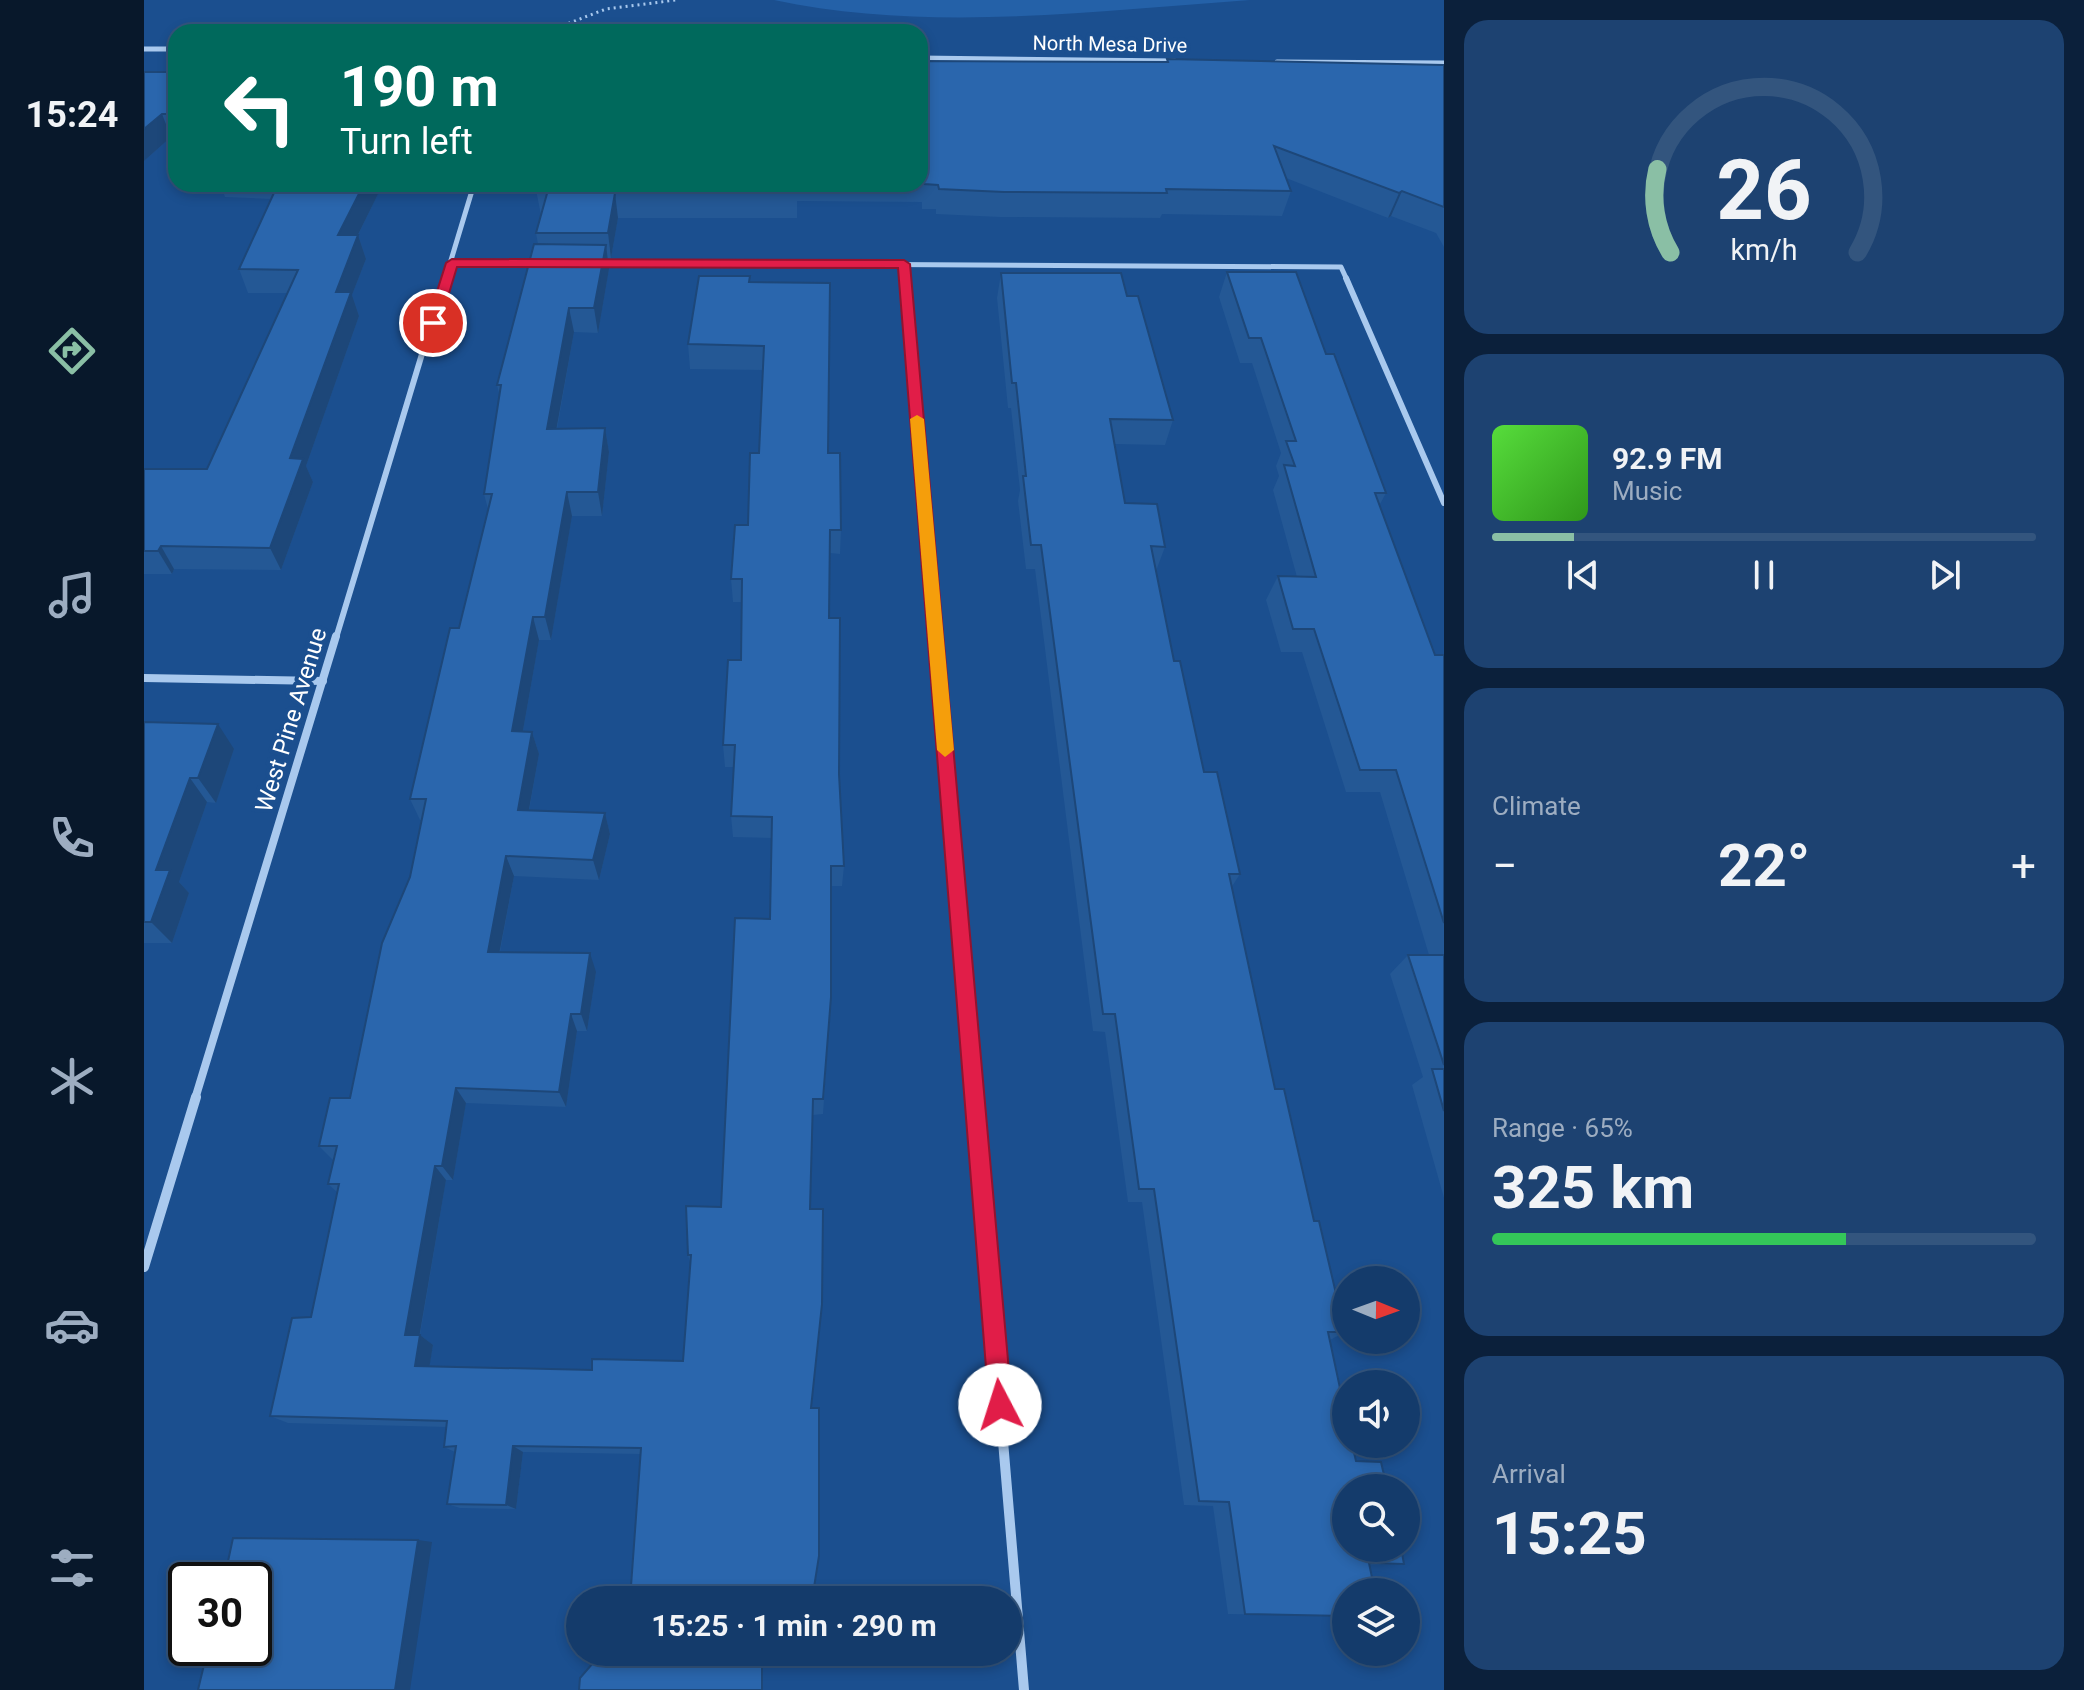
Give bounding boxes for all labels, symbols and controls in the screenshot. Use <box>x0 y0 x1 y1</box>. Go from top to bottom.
street label: North Mesa Drive <box>1032 31 1188 57</box>
text: 190 m <box>340 54 499 120</box>
icon: left <box>208 56 312 160</box>
text: 15:24 <box>26 94 118 136</box>
text: Turn left <box>340 121 473 163</box>
text: 26 <box>1716 142 1812 239</box>
text: km/h <box>1730 233 1798 267</box>
pin <box>399 289 467 357</box>
icon: arrive <box>411 301 455 345</box>
icon: directions <box>44 323 100 379</box>
text: 92.9 FM <box>1612 441 1723 476</box>
text: Music <box>1612 476 1682 506</box>
icon: previous <box>1561 553 1605 597</box>
icon: pause <box>1742 553 1786 597</box>
icon: next <box>1923 553 1967 597</box>
icon: music <box>44 567 100 623</box>
street label: West Pine Avenue <box>250 624 332 816</box>
text: Climate <box>1492 791 1581 821</box>
icon: phone <box>44 810 100 866</box>
text: 22° <box>1718 830 1810 901</box>
text: − <box>1492 840 1517 892</box>
text: + <box>2011 840 2036 892</box>
icon: climate <box>44 1053 100 1109</box>
text: Range · 65% <box>1492 1113 1633 1143</box>
text: 325 km <box>1492 1152 1694 1223</box>
north arrow <box>1332 1266 1420 1354</box>
map controls <box>1332 1266 1420 1666</box>
icon: car <box>44 1297 100 1353</box>
position arrow <box>958 1363 1042 1447</box>
button: sound <box>1332 1370 1420 1458</box>
text: Arrival <box>1492 1459 1566 1489</box>
button: search <box>1332 1474 1420 1562</box>
text: 15:25 <box>1492 1498 1647 1569</box>
icon: filters <box>44 1540 100 1596</box>
speed limit sign: 30 <box>168 1562 272 1666</box>
button: layers <box>1332 1578 1420 1666</box>
text: 15:25 · 1 min · 290 m <box>651 1608 937 1643</box>

